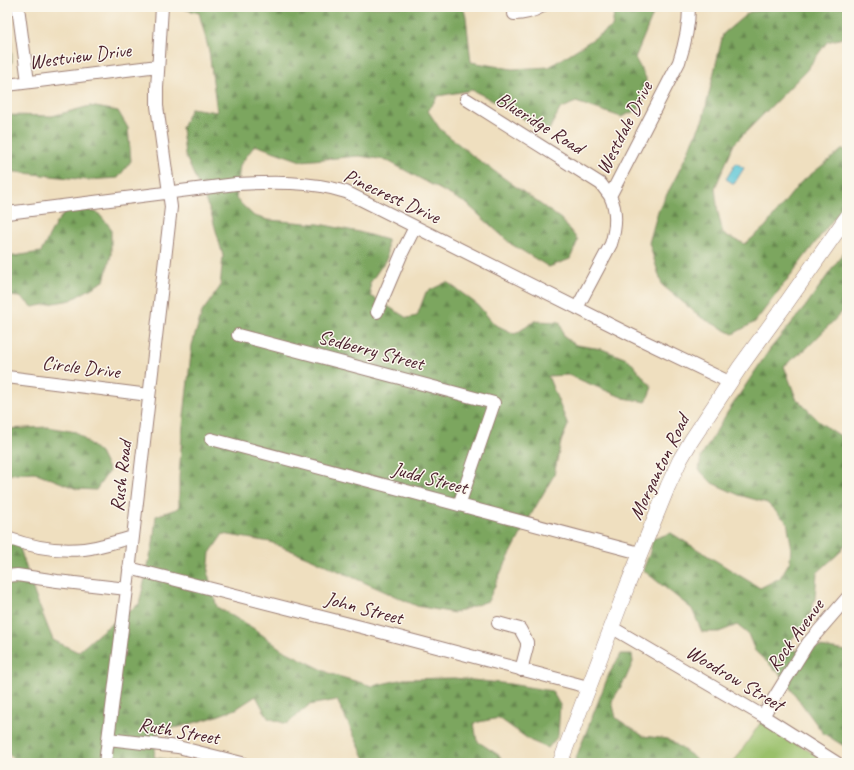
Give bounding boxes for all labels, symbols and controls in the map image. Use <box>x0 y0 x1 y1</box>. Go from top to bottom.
street label: Westview Drive <box>28 37 134 75</box>
street label: Westdale Drive <box>590 76 659 179</box>
street label: Blueridge Road <box>491 86 591 161</box>
street label: Pinecrest Drive <box>340 163 446 230</box>
street label: Sedberry Street <box>316 324 429 377</box>
street label: Circle Drive <box>41 350 123 384</box>
street label: Morganton Road <box>623 408 697 524</box>
street label: Rush Road <box>104 436 138 513</box>
street label: Judd Street <box>389 456 473 501</box>
street label: John Street <box>322 585 408 631</box>
street label: Rock Avenue <box>761 593 830 676</box>
street label: Woodrow Street <box>682 639 791 719</box>
street label: Ruth Street <box>137 712 224 751</box>

